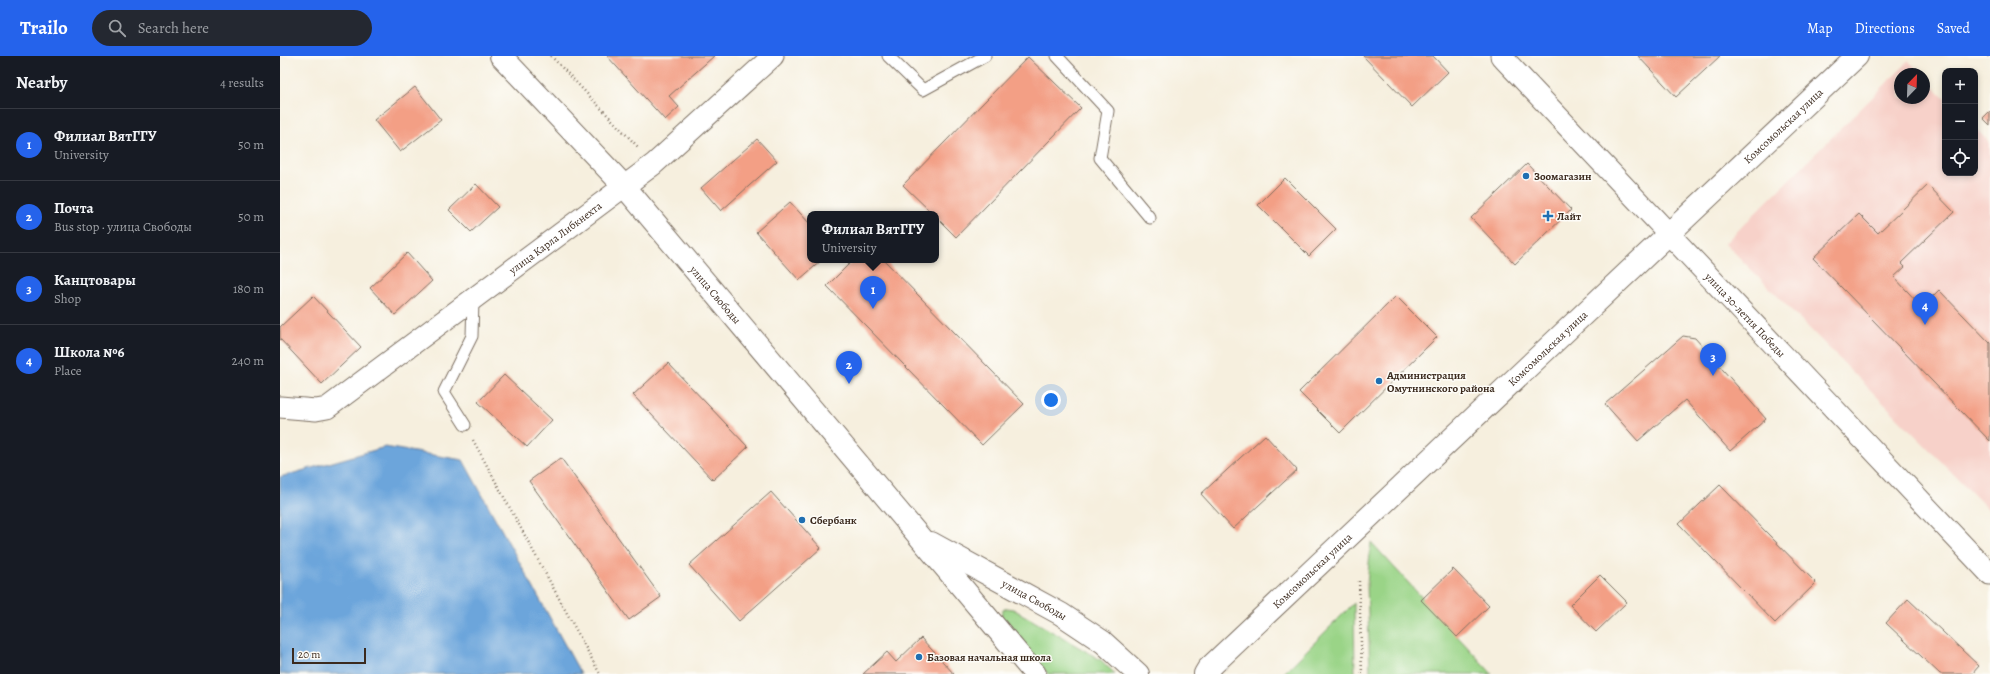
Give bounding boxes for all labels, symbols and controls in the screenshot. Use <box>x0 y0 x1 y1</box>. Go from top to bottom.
search box <box>92 10 372 46</box>
text: Trailo <box>20 15 68 41</box>
icon: search <box>106 17 128 39</box>
text: Search here <box>138 18 209 38</box>
text: Map <box>1807 19 1833 38</box>
text: Directions <box>1855 19 1915 38</box>
text: Saved <box>1937 19 1970 38</box>
north arrow <box>1894 68 1930 104</box>
map controls <box>1942 68 1978 176</box>
button: + <box>1942 68 1978 104</box>
text: Nearby <box>16 71 67 94</box>
text: 4 results <box>220 74 264 91</box>
street label: Комсомольская улица <box>1740 84 1827 167</box>
button: − <box>1942 104 1978 140</box>
text: Филиал ВятГГУ <box>54 126 157 146</box>
text: 1 <box>27 136 31 153</box>
text: 50 m <box>238 136 264 153</box>
button: locate <box>1942 140 1978 176</box>
text: University <box>54 146 109 163</box>
place label: Зоомагазин <box>1534 169 1592 184</box>
marker: Зоомагазин <box>1521 171 1531 181</box>
text: Почта <box>54 198 94 218</box>
street label: улица Карла Либкнехта <box>505 198 605 278</box>
text: 2 <box>26 208 32 225</box>
text: 50 m <box>238 208 264 225</box>
place label: Лайт <box>1557 209 1581 224</box>
marker: Лайт <box>1542 210 1554 222</box>
popup <box>807 211 939 263</box>
text: Bus stop · улица Свободы <box>54 218 192 235</box>
text: Филиал ВятГГУ <box>822 219 924 239</box>
text: University <box>822 239 876 256</box>
street label: улица Свободы <box>686 261 744 327</box>
text: Канцтовары <box>54 270 136 290</box>
street label: улица 30-летия Победы <box>1702 270 1788 360</box>
pin: 1 <box>860 276 886 309</box>
text: 3 <box>26 280 32 297</box>
text: 180 m <box>233 280 264 297</box>
text: Shop <box>54 290 81 307</box>
pin: 4 <box>1912 292 1938 325</box>
street label: Комсомольская улица <box>1505 306 1591 389</box>
text: Школа №6 <box>54 342 125 362</box>
pin: 3 <box>1700 343 1726 376</box>
pin: 2 <box>836 351 862 384</box>
text: 4 <box>26 352 32 369</box>
text: 240 m <box>232 352 264 369</box>
text: Place <box>54 362 82 379</box>
place label: Администрация Омутнинского района <box>1386 368 1496 396</box>
marker: Администрация Омутнинского района <box>1374 376 1384 386</box>
your location <box>1041 390 1061 410</box>
place label: Сбербанк <box>810 513 857 528</box>
marker: Сбербанк <box>797 515 807 525</box>
street label: Комсомольская улица <box>1269 529 1356 612</box>
street label: улица Свободы <box>999 575 1070 623</box>
scale bar <box>292 646 366 665</box>
text: 20 m <box>298 647 320 662</box>
place label: Базовая начальная школа <box>927 650 1052 665</box>
marker: Базовая начальная школа <box>914 652 924 662</box>

